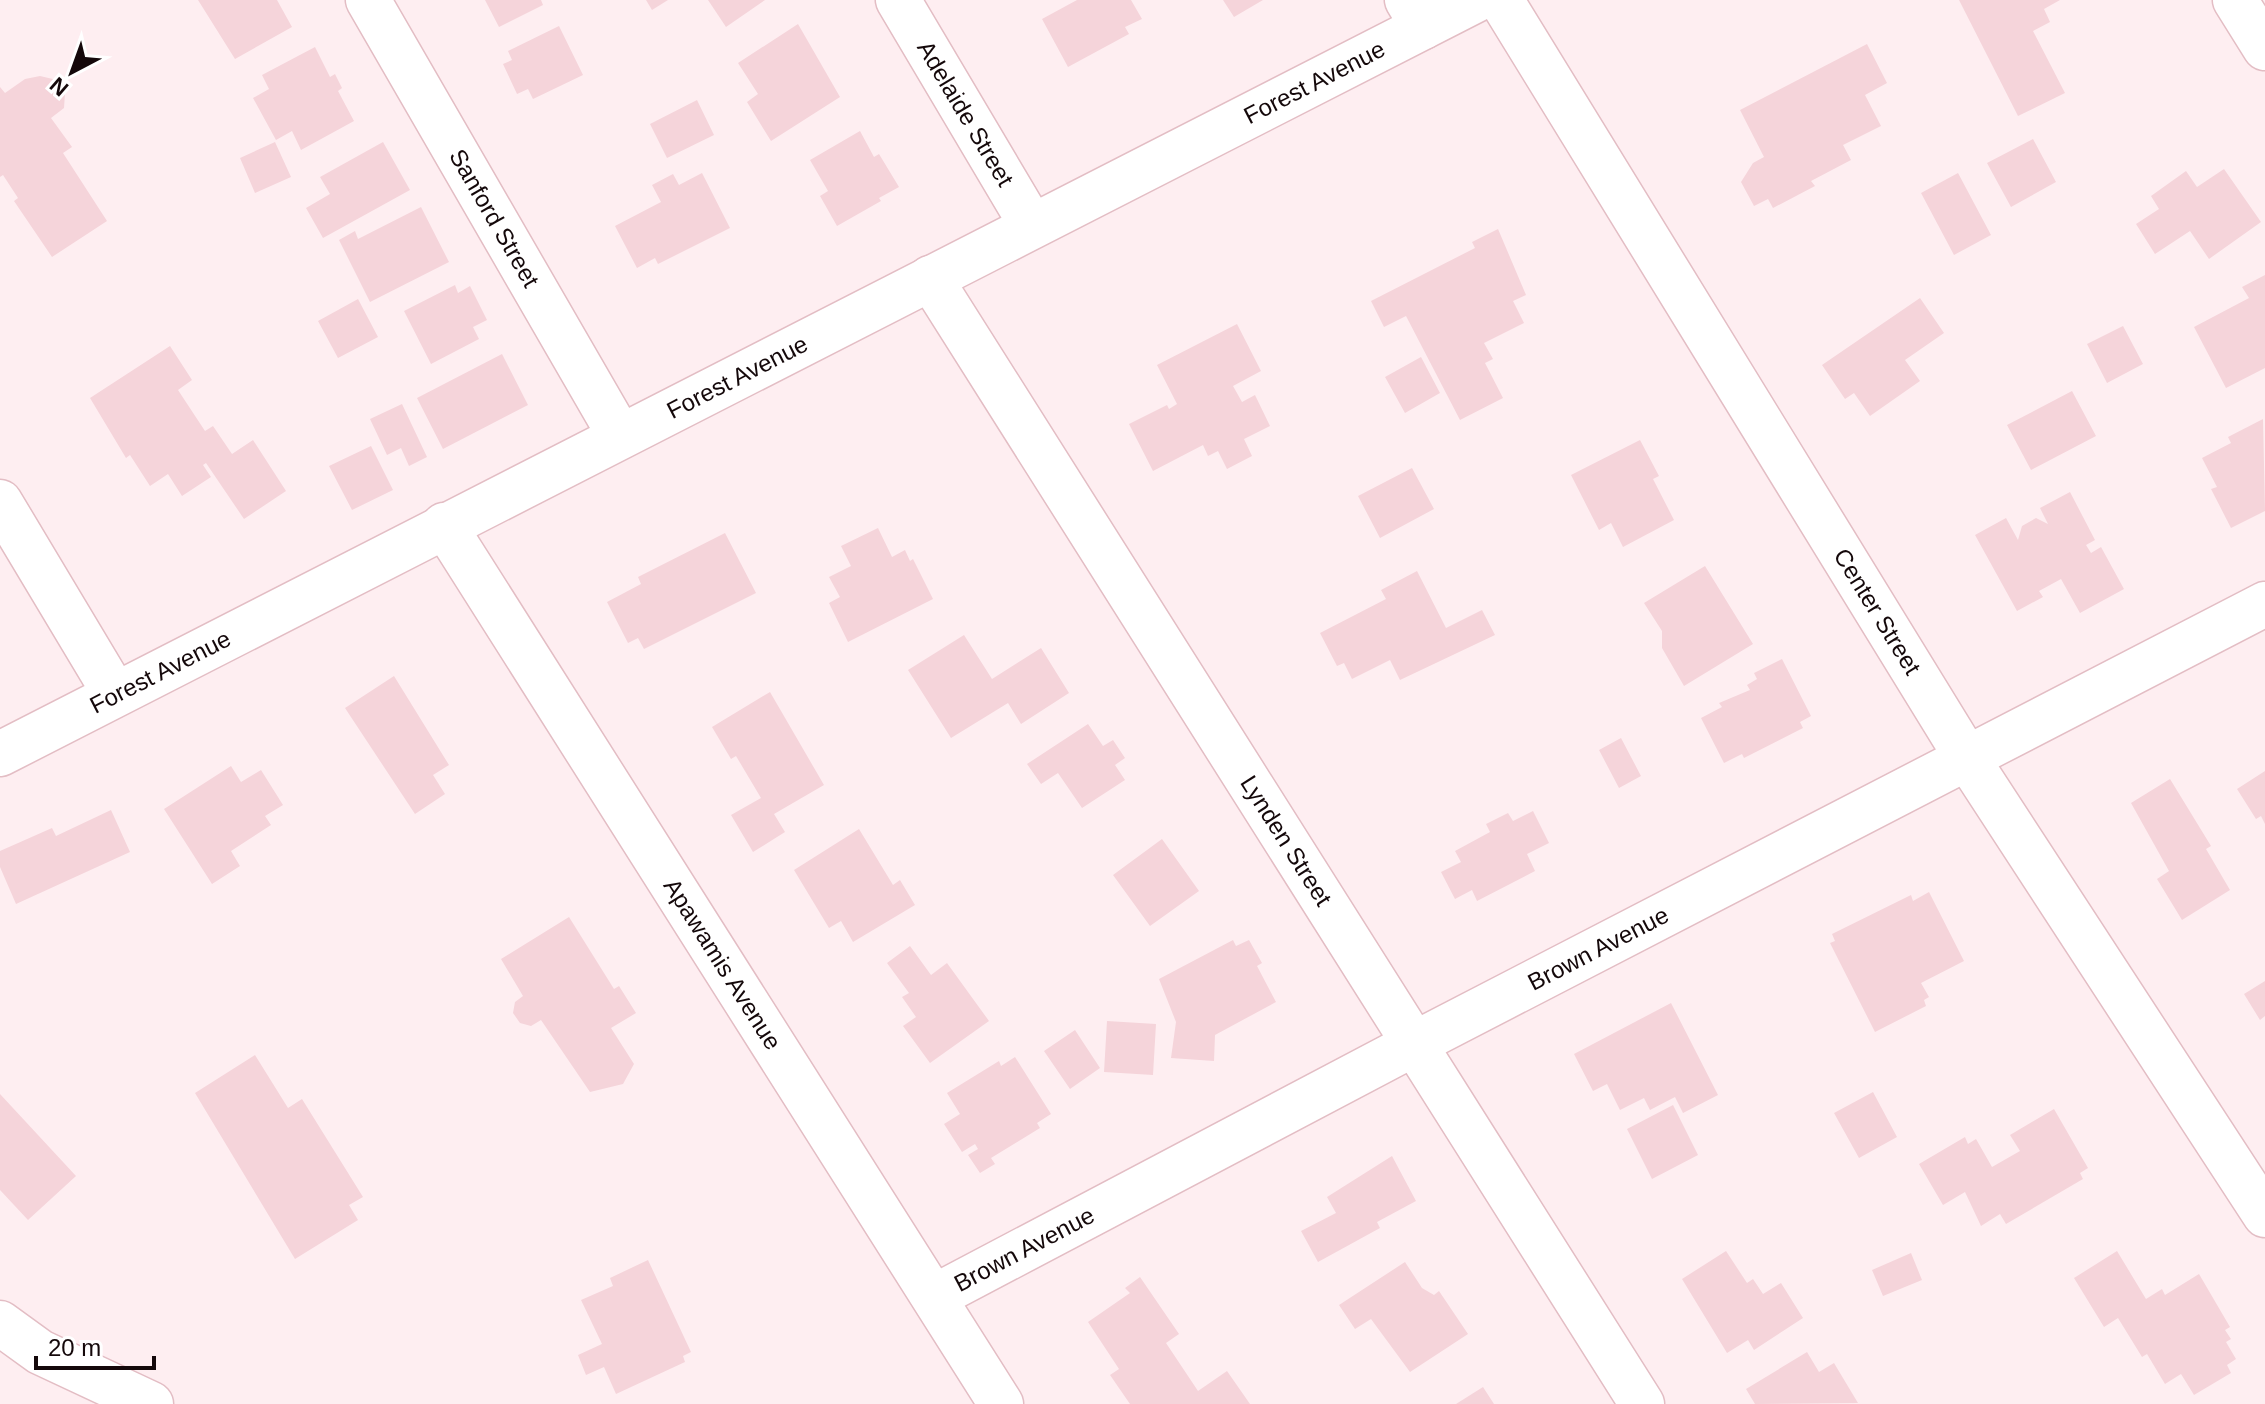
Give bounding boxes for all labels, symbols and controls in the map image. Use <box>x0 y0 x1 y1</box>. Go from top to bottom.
north arrow <box>32 32 112 112</box>
street label: Forest Avenue <box>1239 35 1389 129</box>
street label: Adelaide Street <box>912 36 1019 191</box>
text: N <box>45 72 73 101</box>
street label: Sanford Street <box>444 144 545 292</box>
street label: Forest Avenue <box>662 330 812 424</box>
street label: Center Street <box>1829 543 1927 680</box>
street label: Forest Avenue <box>85 625 235 719</box>
street label: Lynden Street <box>1235 771 1338 911</box>
street label: Apawamis Avenue <box>659 873 787 1054</box>
street label: Brown Avenue <box>1523 901 1673 996</box>
street label: Brown Avenue <box>949 1201 1099 1297</box>
scale bar <box>36 1320 154 1370</box>
text: 20 m <box>48 1334 101 1361</box>

